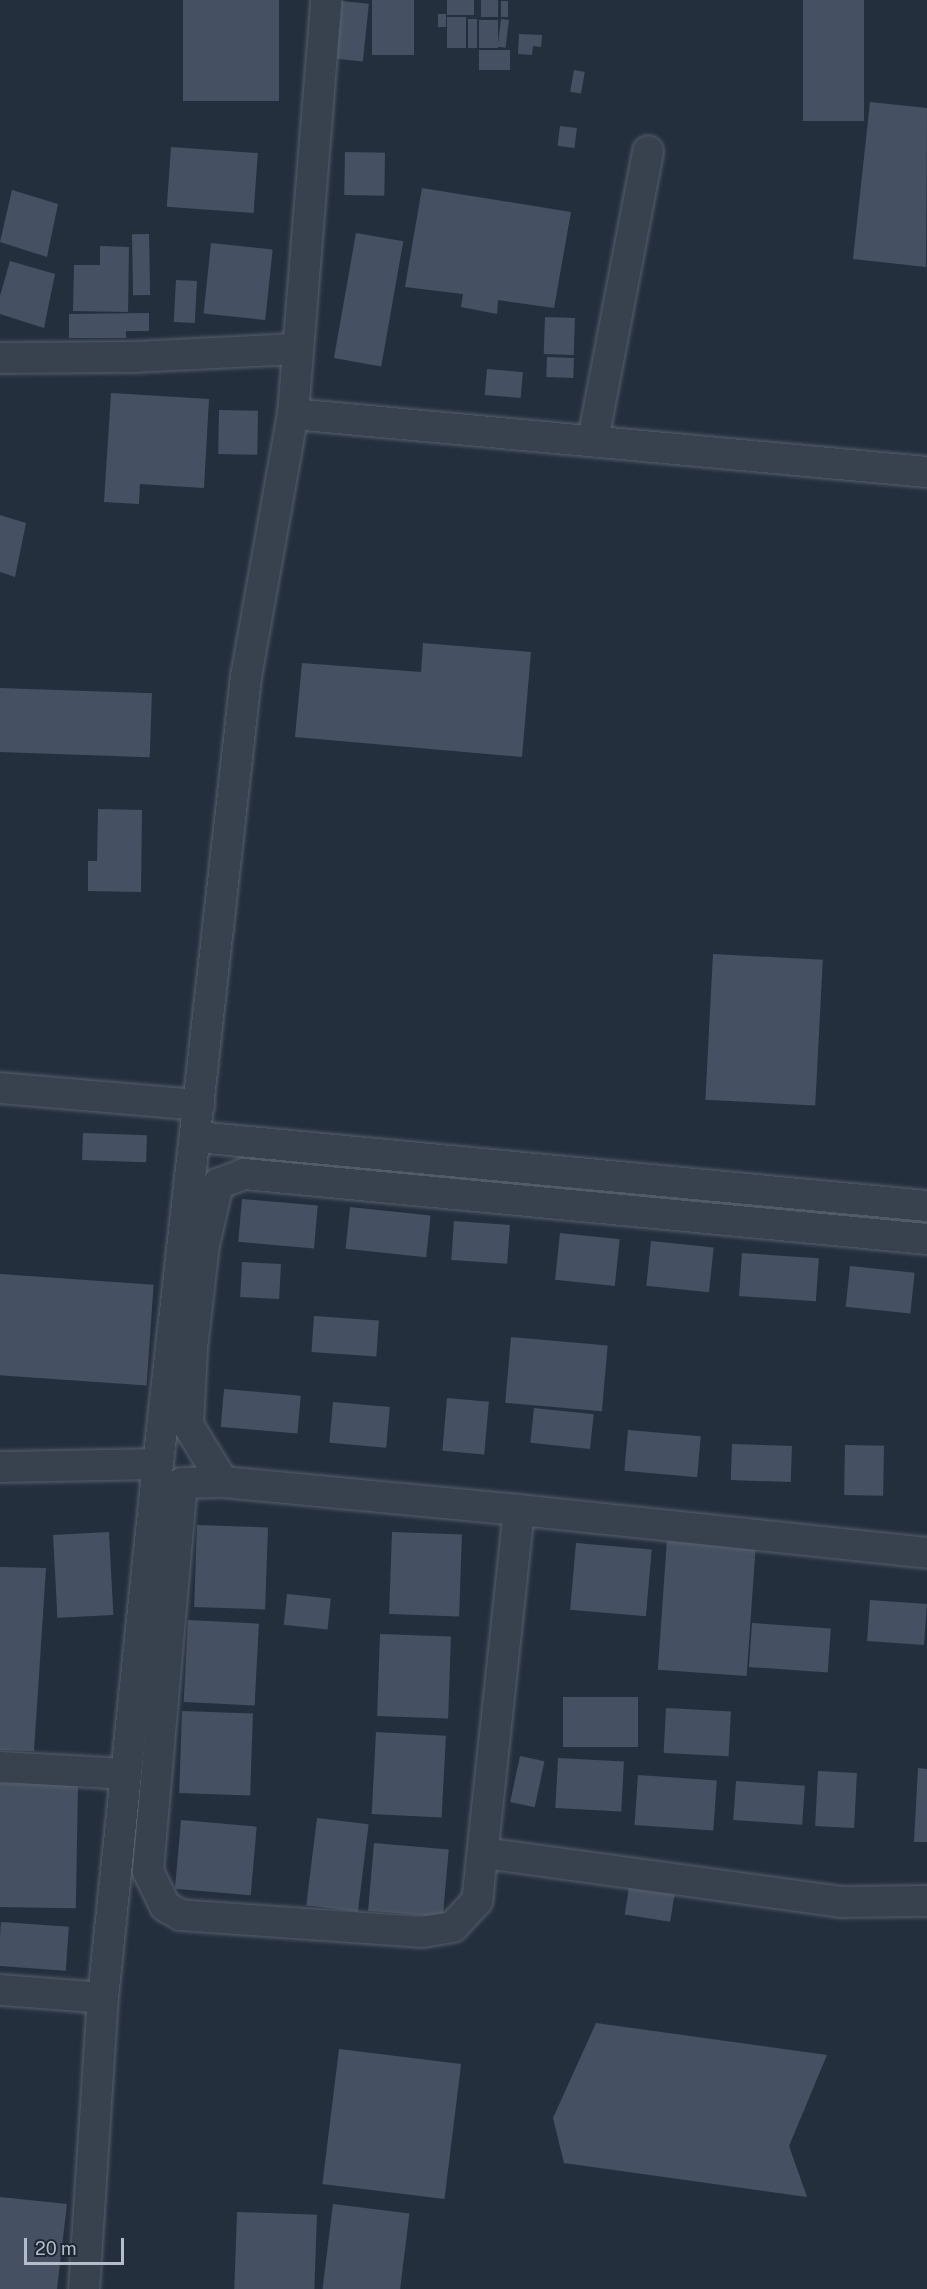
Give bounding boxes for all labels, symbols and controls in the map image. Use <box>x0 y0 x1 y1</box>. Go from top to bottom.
scale bar <box>27 2226 128 2264</box>
text: 20 m <box>35 2238 77 2259</box>

